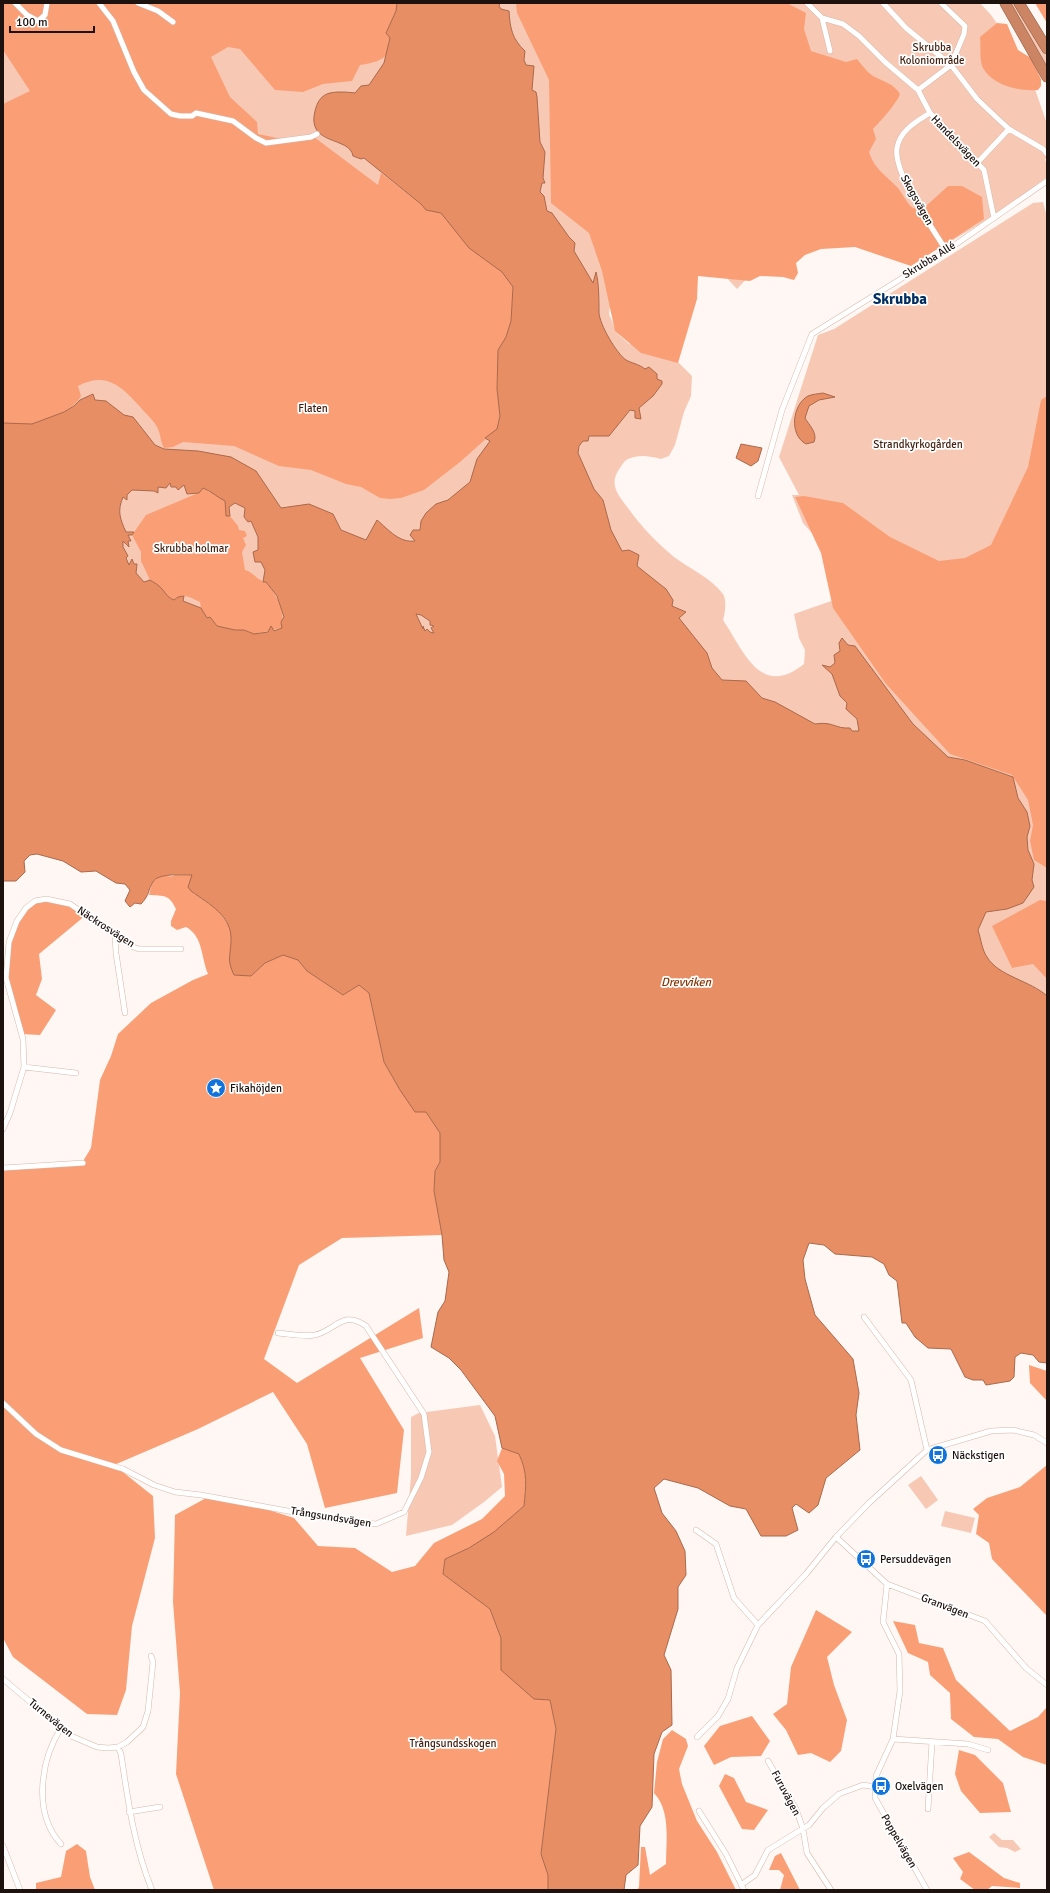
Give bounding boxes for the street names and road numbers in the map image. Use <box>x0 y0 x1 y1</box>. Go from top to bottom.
street label: Handelsvägen <box>928 113 984 169</box>
street label: Skogsvägen <box>898 173 936 227</box>
street label: Skrubba Allé <box>900 239 958 281</box>
street label: Näckrosvägen <box>75 904 137 950</box>
street label: Trångsundsvägen <box>290 1504 372 1530</box>
street label: Granvägen <box>919 1591 971 1621</box>
street label: Turnevägen <box>26 1696 76 1740</box>
street label: Furuvägen <box>769 1768 803 1818</box>
street label: Poppelvägen <box>878 1812 920 1870</box>

